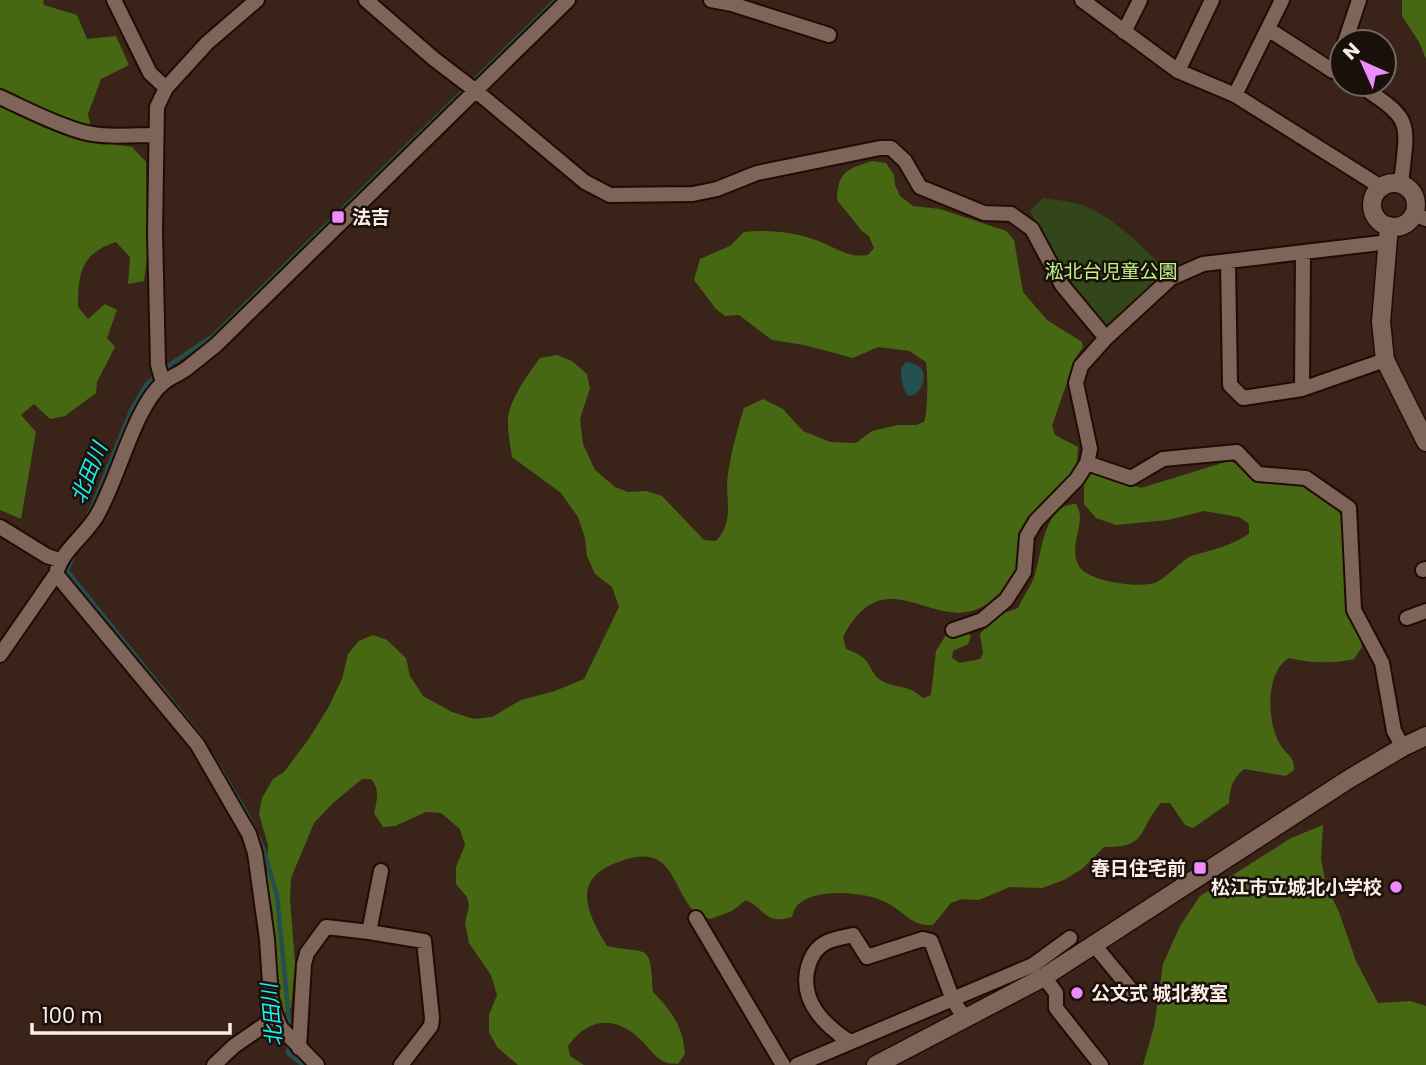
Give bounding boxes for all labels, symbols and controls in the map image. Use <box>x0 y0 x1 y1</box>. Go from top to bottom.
north arrow <box>1328 28 1398 98</box>
text: N <box>1337 37 1366 66</box>
place label: 法吉 <box>352 204 390 231</box>
marker: 法吉 <box>330 209 346 225</box>
park label: 淞北台児童公園 <box>1044 258 1178 285</box>
water label: 北田川 <box>63 436 115 507</box>
place label: 春日住宅前 <box>1091 855 1186 882</box>
marker: 春日住宅前 <box>1192 860 1208 876</box>
place label: 松江市立城北小学校 <box>1211 874 1382 901</box>
marker: 松江市立城北小学校 <box>1388 879 1404 895</box>
water label: 北田川 <box>254 980 289 1048</box>
place label: 公文式 城北教室 <box>1091 980 1228 1007</box>
marker: 公文式 城北教室 <box>1069 985 1085 1001</box>
scale bar <box>32 992 229 1036</box>
text: 100 m <box>42 1001 102 1030</box>

